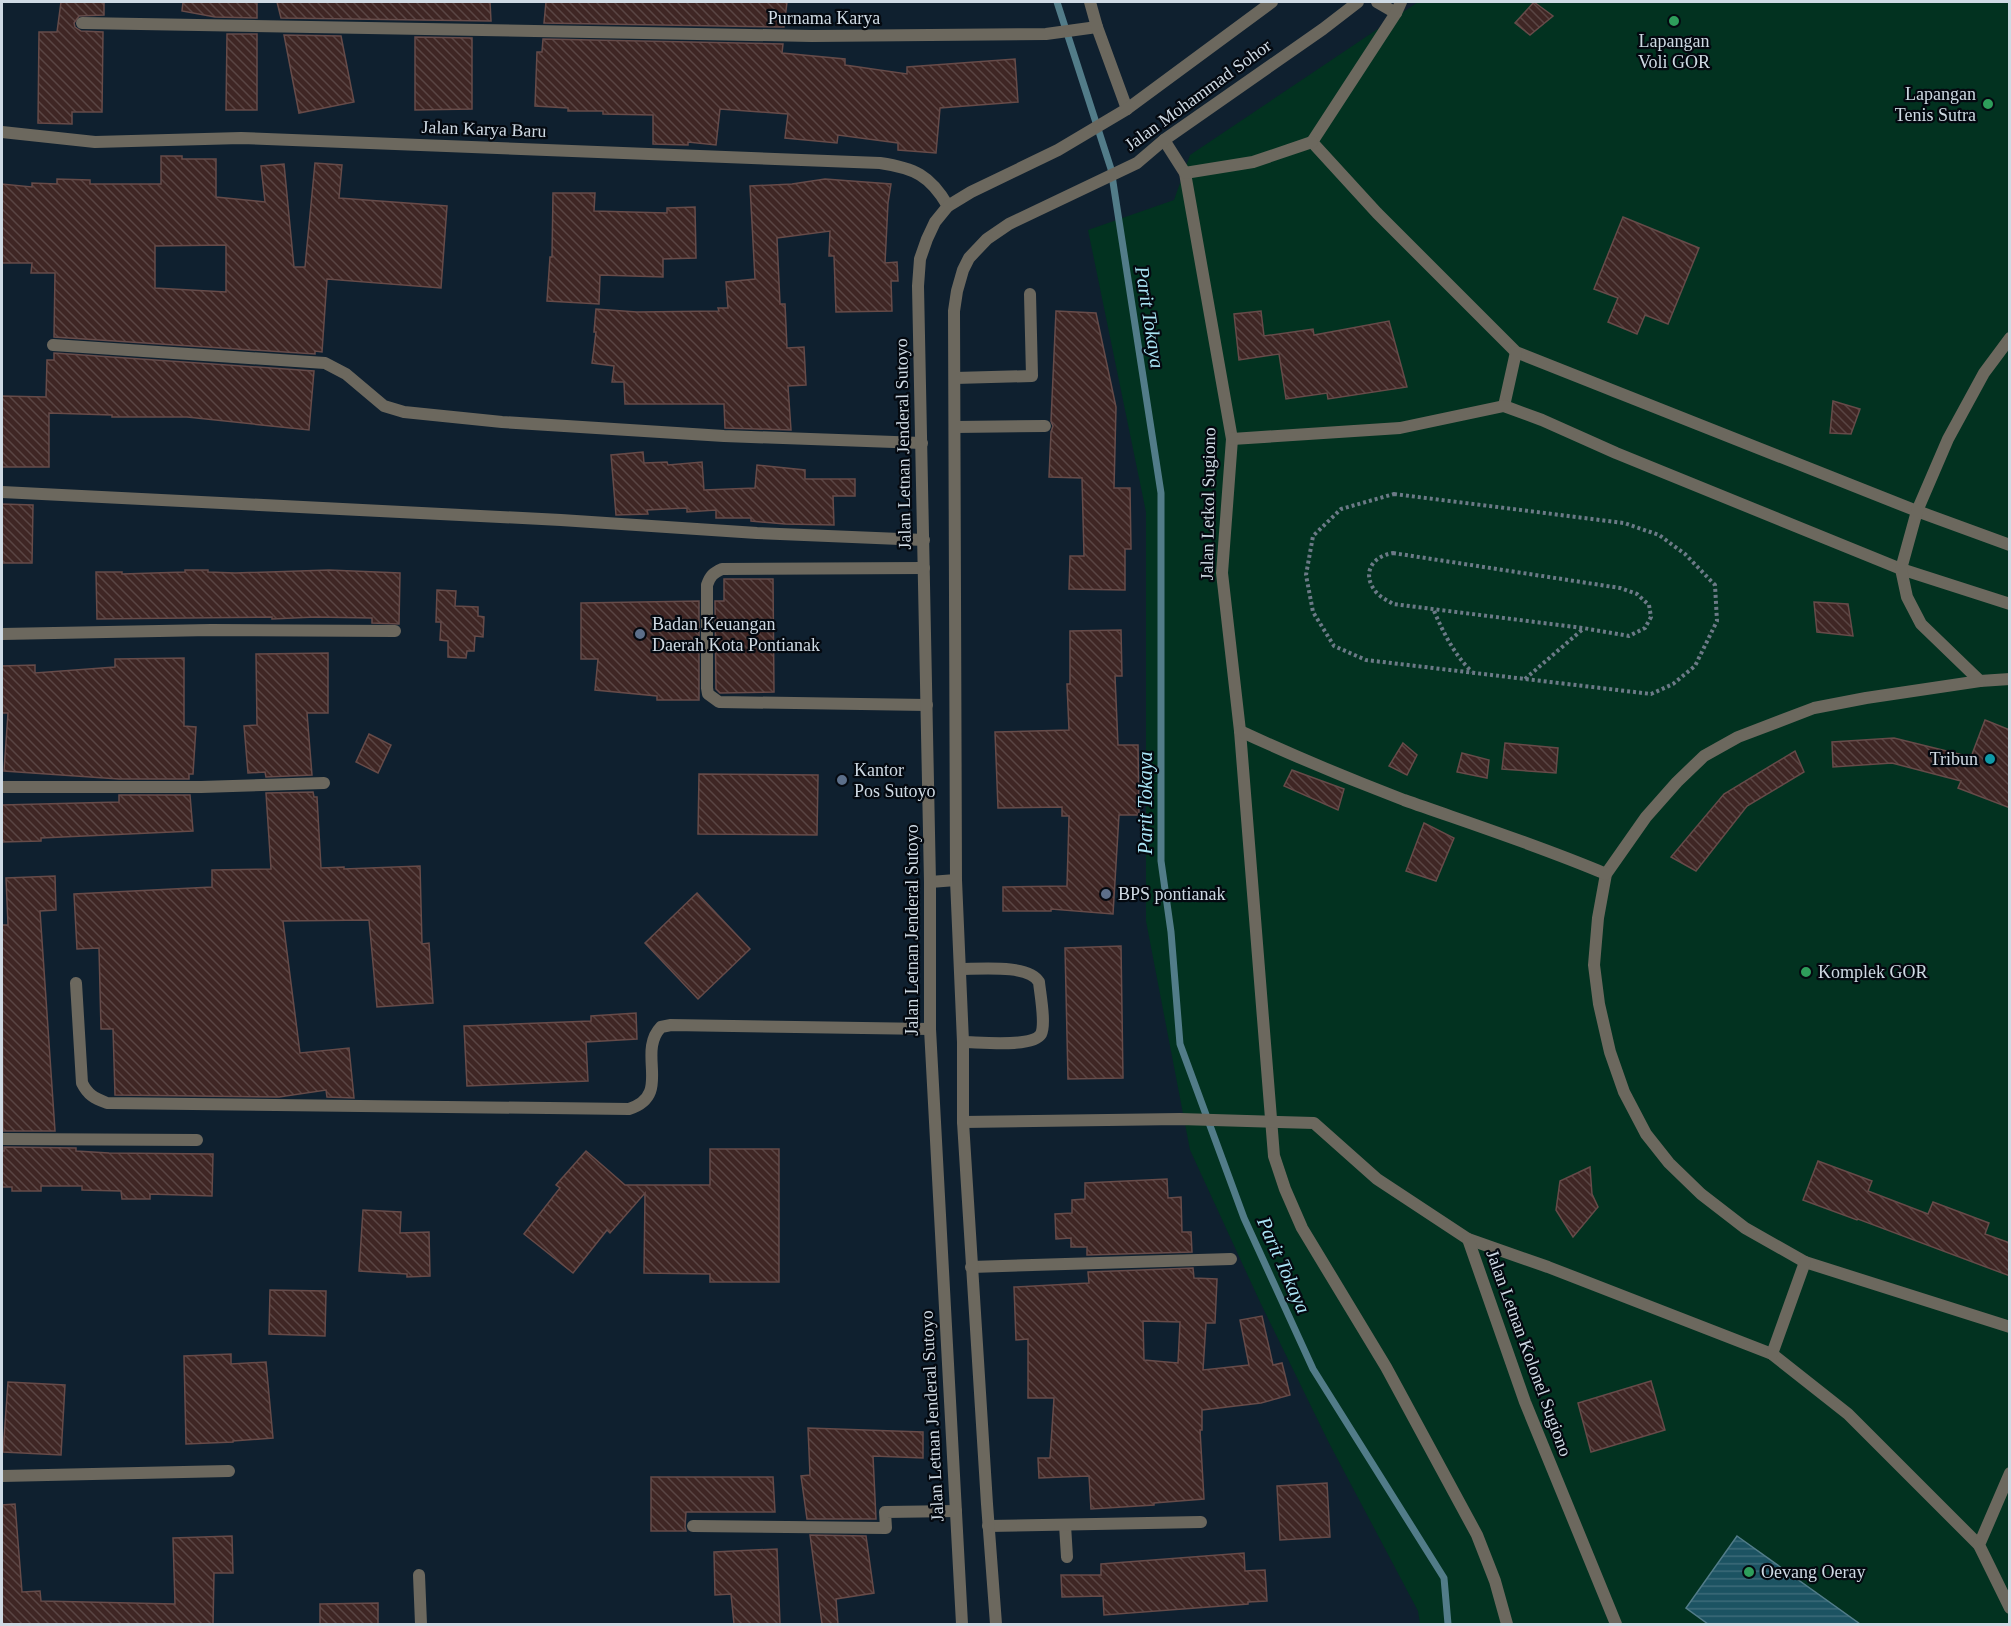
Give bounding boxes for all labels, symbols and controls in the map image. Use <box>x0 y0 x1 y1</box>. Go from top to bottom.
street label: Purnama Karya <box>768 8 880 28</box>
marker: Lapangan Voli GOR <box>1667 14 1681 28</box>
place label: Lapangan Voli GOR <box>1638 31 1710 72</box>
street label: Jalan Mohammad Sohor <box>1121 35 1275 155</box>
place label: Lapangan Tenis Sutra <box>1895 84 1976 125</box>
marker: Lapangan Tenis Sutra <box>1981 97 1995 111</box>
street label: Jalan Karya Baru <box>421 117 547 141</box>
water label: Parit Tokaya <box>1130 263 1169 370</box>
street label: Jalan Letnan Jenderal Sutoyo <box>891 338 915 550</box>
street label: Jalan Letkol Sugiono <box>1197 427 1219 581</box>
place label: Badan Keuangan Daerah Kota Pontianak <box>652 614 820 655</box>
marker: Badan Keuangan Daerah Kota Pontianak <box>633 627 647 641</box>
place label: Tribun <box>1930 749 1978 769</box>
water label: Parit Tokaya <box>1134 751 1157 856</box>
marker: Tribun <box>1983 752 1997 766</box>
place label: Kantor Pos Sutoyo <box>854 760 936 801</box>
marker: Kantor Pos Sutoyo <box>835 773 849 787</box>
street label: Jalan Letnan Jenderal Sutoyo <box>902 824 922 1036</box>
place label: BPS pontianak <box>1118 884 1226 904</box>
marker: BPS pontianak <box>1099 887 1113 901</box>
place label: Komplek GOR <box>1818 962 1928 982</box>
marker: Komplek GOR <box>1799 965 1813 979</box>
water label: Parit Tokaya <box>1252 1212 1315 1317</box>
street label: Jalan Letnan Kolonel Sugiono <box>1482 1247 1576 1459</box>
street label: Jalan Letnan Jenderal Sutoyo <box>916 1310 948 1522</box>
place label: Oevang Oeray <box>1761 1562 1865 1582</box>
marker: Oevang Oeray <box>1742 1565 1756 1579</box>

